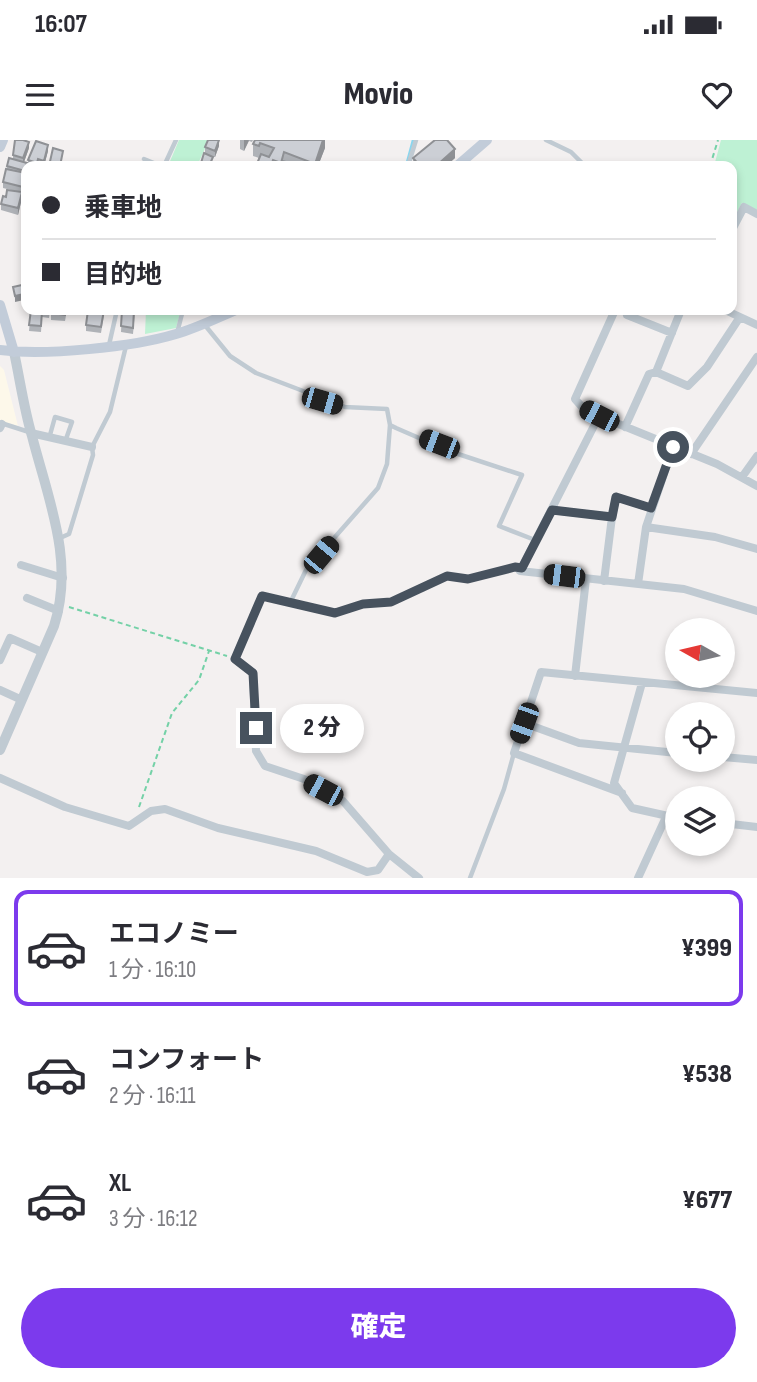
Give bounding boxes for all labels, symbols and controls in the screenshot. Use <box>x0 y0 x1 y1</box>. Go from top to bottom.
text: 16:07 <box>35 9 87 40</box>
text: Movio <box>344 75 413 114</box>
icon: menu <box>21 76 59 114</box>
icon: heart <box>698 76 736 114</box>
text: 乗車地 <box>84 193 162 224</box>
text: 目的地 <box>84 260 162 291</box>
car <box>299 385 346 417</box>
car <box>576 397 623 435</box>
car <box>416 427 463 461</box>
route start <box>657 431 689 463</box>
car <box>300 532 343 578</box>
car <box>542 563 587 589</box>
north arrow <box>665 618 735 688</box>
map controls <box>665 618 735 856</box>
car <box>507 700 542 746</box>
button: locate <box>665 702 735 772</box>
callout: 2 分 <box>280 704 364 752</box>
route end <box>240 712 272 744</box>
text: 2 分 <box>304 714 340 742</box>
car <box>300 771 347 809</box>
button: layers <box>665 786 735 856</box>
icon: car <box>25 917 88 980</box>
text: エコノミー <box>109 919 239 950</box>
text: ¥399 <box>681 933 732 964</box>
text: 1 分 · 16:10 <box>109 956 196 984</box>
icon: car <box>25 1043 88 1106</box>
text: コンフォート <box>109 1045 264 1076</box>
text: ¥538 <box>682 1059 732 1090</box>
text: 2 分 · 16:11 <box>109 1082 196 1110</box>
text: XL <box>109 1168 131 1199</box>
icon: car <box>25 1169 88 1232</box>
text: ¥677 <box>682 1185 732 1216</box>
text: 3 分 · 16:12 <box>109 1205 197 1233</box>
button: 確定 <box>21 1288 736 1368</box>

